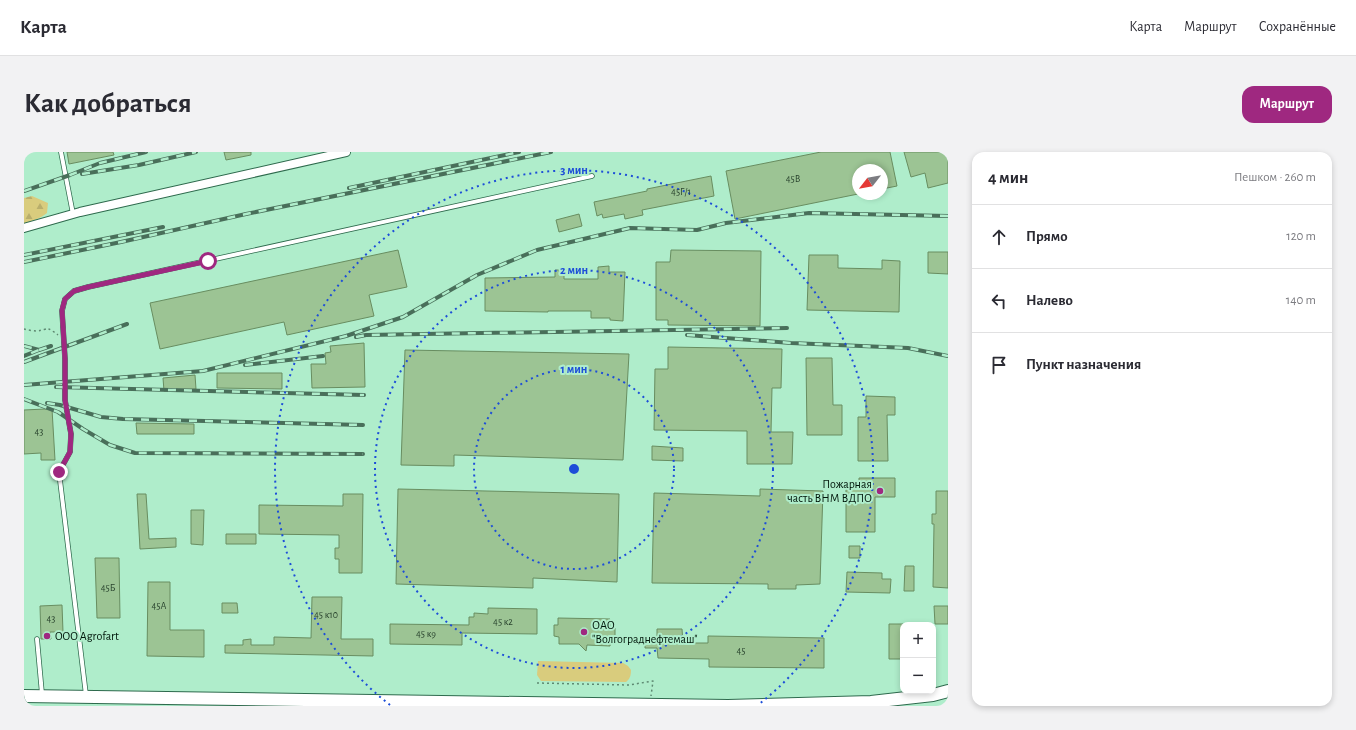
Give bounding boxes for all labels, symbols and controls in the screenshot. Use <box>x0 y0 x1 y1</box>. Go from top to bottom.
text: Карта <box>20 18 67 37</box>
text: Карта <box>1129 20 1162 34</box>
text: Маршрут <box>1184 20 1237 34</box>
text: Сохранённые <box>1259 20 1336 34</box>
button: Маршрут <box>1242 86 1332 123</box>
text: Как добраться <box>24 90 192 118</box>
text: 3 мин <box>560 164 588 176</box>
north arrow <box>852 164 888 200</box>
text: 4 мин <box>988 169 1028 186</box>
text: Пешком · 260 m <box>1234 171 1316 184</box>
house number: 45В <box>786 174 801 184</box>
house number: 45Г/1 <box>671 187 691 197</box>
icon: ahead <box>988 226 1010 248</box>
text: Прямо <box>1026 229 1068 244</box>
text: 120 m <box>1286 230 1316 243</box>
route start <box>199 252 217 270</box>
text: 2 мин <box>560 264 588 276</box>
icon: left <box>988 290 1010 312</box>
text: Налево <box>1026 293 1073 308</box>
text: 140 m <box>1286 294 1316 307</box>
icon: arrive <box>988 354 1010 376</box>
text: Пункт назначения <box>1026 357 1141 372</box>
text: 1 мин <box>561 363 587 375</box>
house number: 43 <box>35 427 43 437</box>
centre of rings <box>567 462 581 476</box>
route end <box>50 463 68 481</box>
place label: Пожарная часть ВНМ ВДПО <box>787 478 872 504</box>
marker: Пожарная часть ВНМ ВДПО <box>875 486 885 496</box>
house number: 45Б <box>101 583 116 593</box>
house number: 45А <box>152 601 167 611</box>
house number: 45 к10 <box>314 610 338 620</box>
house number: 43 <box>47 614 55 624</box>
house number: 45 к2 <box>493 617 513 627</box>
place label: ОАО "Волгограднефтемаш" <box>592 619 698 645</box>
map controls <box>900 622 936 694</box>
button: + <box>900 622 936 658</box>
marker: ОАО "Волгограднефтемаш" <box>579 627 589 637</box>
house number: 45 к9 <box>416 629 436 639</box>
place label: OOO Agrofart <box>55 630 119 642</box>
marker: OOO Agrofart <box>42 631 52 641</box>
house number: 45 <box>737 646 746 656</box>
button: − <box>900 658 936 694</box>

